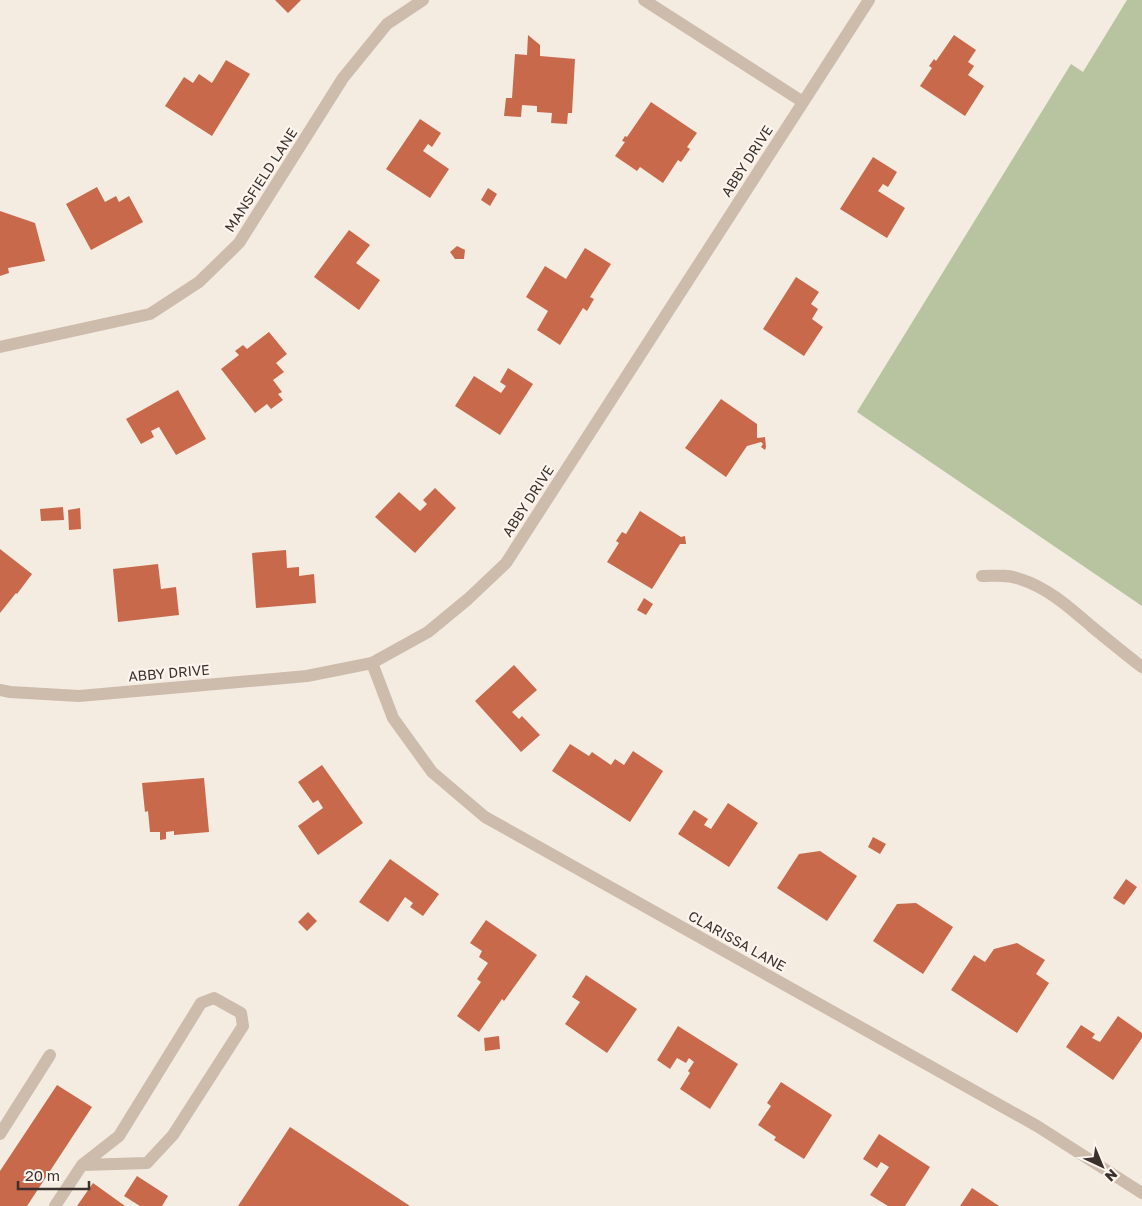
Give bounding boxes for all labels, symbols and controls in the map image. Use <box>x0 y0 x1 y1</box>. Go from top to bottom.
street label: ABBY DRIVE <box>717 122 776 200</box>
street label: MANSFIELD LANE <box>221 125 301 235</box>
street label: ABBY DRIVE <box>498 462 557 540</box>
street label: ABBY DRIVE <box>128 660 210 685</box>
street label: CLARISSA LANE <box>686 907 789 974</box>
north arrow <box>1077 1141 1127 1191</box>
scale bar <box>18 1158 89 1190</box>
text: 20 m <box>25 1166 60 1184</box>
text: N <box>1102 1166 1121 1186</box>

